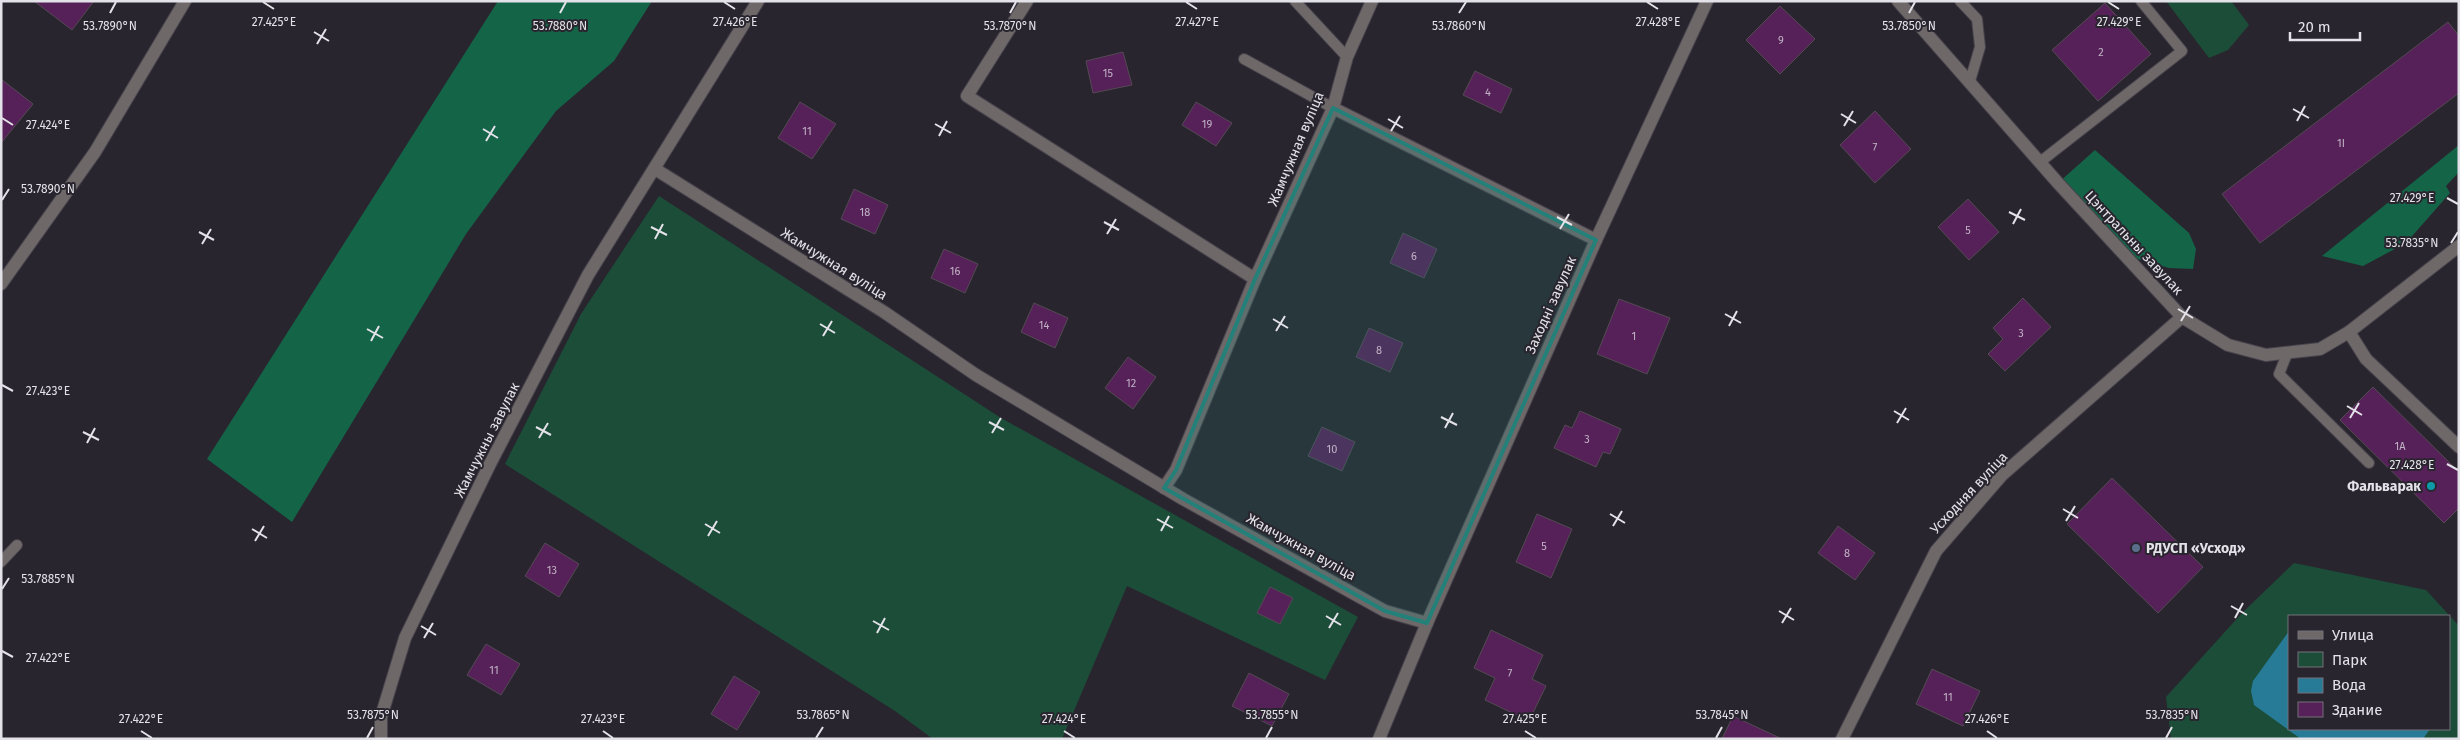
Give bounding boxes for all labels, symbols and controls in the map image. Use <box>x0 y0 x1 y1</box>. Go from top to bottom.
scale bar <box>2290 10 2360 42</box>
text: 27.425°E <box>252 15 296 29</box>
text: 27.426°E <box>713 15 757 29</box>
text: 27.427°E <box>1175 15 1219 29</box>
text: 27.428°E <box>1635 15 1681 29</box>
text: 27.429°E <box>2097 15 2141 29</box>
text: 20 m <box>2298 18 2331 36</box>
text: 53.7890°N <box>83 19 137 33</box>
text: 53.7880°N <box>533 19 587 33</box>
text: 53.7870°N <box>984 19 1036 33</box>
text: 53.7860°N <box>1432 19 1486 33</box>
text: 53.7850°N <box>1882 19 1936 33</box>
house number: 9 <box>1778 34 1784 47</box>
house number: 2 <box>2098 46 2104 59</box>
house number: 15 <box>1103 67 1114 80</box>
house number: 4 <box>1485 86 1491 99</box>
street label: Жамчужная вуліца <box>1264 89 1328 209</box>
text: 27.424°E <box>26 118 70 132</box>
house number: 19 <box>1202 118 1212 131</box>
house number: 11 <box>802 125 812 138</box>
house number: 1І <box>2337 137 2345 150</box>
house number: 7 <box>1873 141 1878 154</box>
text: 53.7890°N <box>21 182 75 196</box>
street label: Цэнтральны завулак <box>2081 187 2187 299</box>
text: 27.429°E <box>2390 191 2434 205</box>
house number: 18 <box>860 206 870 219</box>
street label: Жамчужная вуліца <box>778 224 890 304</box>
house number: 5 <box>1965 224 1971 237</box>
text: 53.7835°N <box>2386 236 2438 250</box>
house number: 6 <box>1411 250 1417 263</box>
street label: Заходні завулак <box>1522 253 1580 357</box>
house number: 16 <box>950 265 960 278</box>
house number: 14 <box>1039 319 1049 332</box>
house number: 3 <box>2018 327 2024 340</box>
house number: 1 <box>1632 330 1636 343</box>
house number: 8 <box>1376 344 1382 357</box>
house number: 12 <box>1126 377 1136 390</box>
street label: Жамчужны завулак <box>451 379 524 500</box>
text: 27.423°E <box>26 384 70 398</box>
house number: 3 <box>1584 433 1590 446</box>
house number: 1А <box>2394 440 2406 453</box>
house number: 10 <box>1327 443 1337 456</box>
street label: Усходняя вуліца <box>1927 448 2011 538</box>
text: 27.428°E <box>2389 458 2435 472</box>
place label: Фальварак <box>2347 478 2421 495</box>
marker: Фальварак <box>2425 480 2437 492</box>
street label: Жамчужная вуліца <box>1243 510 1359 584</box>
house number: 5 <box>1541 540 1547 553</box>
place label: РДУСП «Усход» <box>2146 540 2246 557</box>
marker: РДУСП «Усход» <box>2130 542 2142 554</box>
house number: 8 <box>1844 547 1850 560</box>
house number: 13 <box>547 564 557 577</box>
text: 53.7885°N <box>21 572 75 586</box>
legend <box>2288 615 2450 730</box>
text: Улица <box>2332 626 2374 644</box>
text: 27.422°E <box>26 651 70 665</box>
text: Парк <box>2332 651 2367 669</box>
house number: 11 <box>489 664 499 677</box>
house number: 7 <box>1508 667 1513 680</box>
text: Вода <box>2332 676 2366 694</box>
house number: 11 <box>1943 691 1953 704</box>
text: Здание <box>2332 701 2382 719</box>
text: 53.7875°N <box>347 708 399 722</box>
text: 53.7865°N <box>796 708 850 722</box>
text: 53.7855°N <box>1246 708 1298 722</box>
text: 53.7845°N <box>1695 708 1749 722</box>
text: 53.7835°N <box>2146 708 2198 722</box>
text: 27.422°E <box>119 712 163 726</box>
text: 27.423°E <box>581 712 625 726</box>
text: 27.424°E <box>1042 712 1086 726</box>
text: 27.425°E <box>1503 712 1547 726</box>
text: 27.426°E <box>1965 712 2009 726</box>

